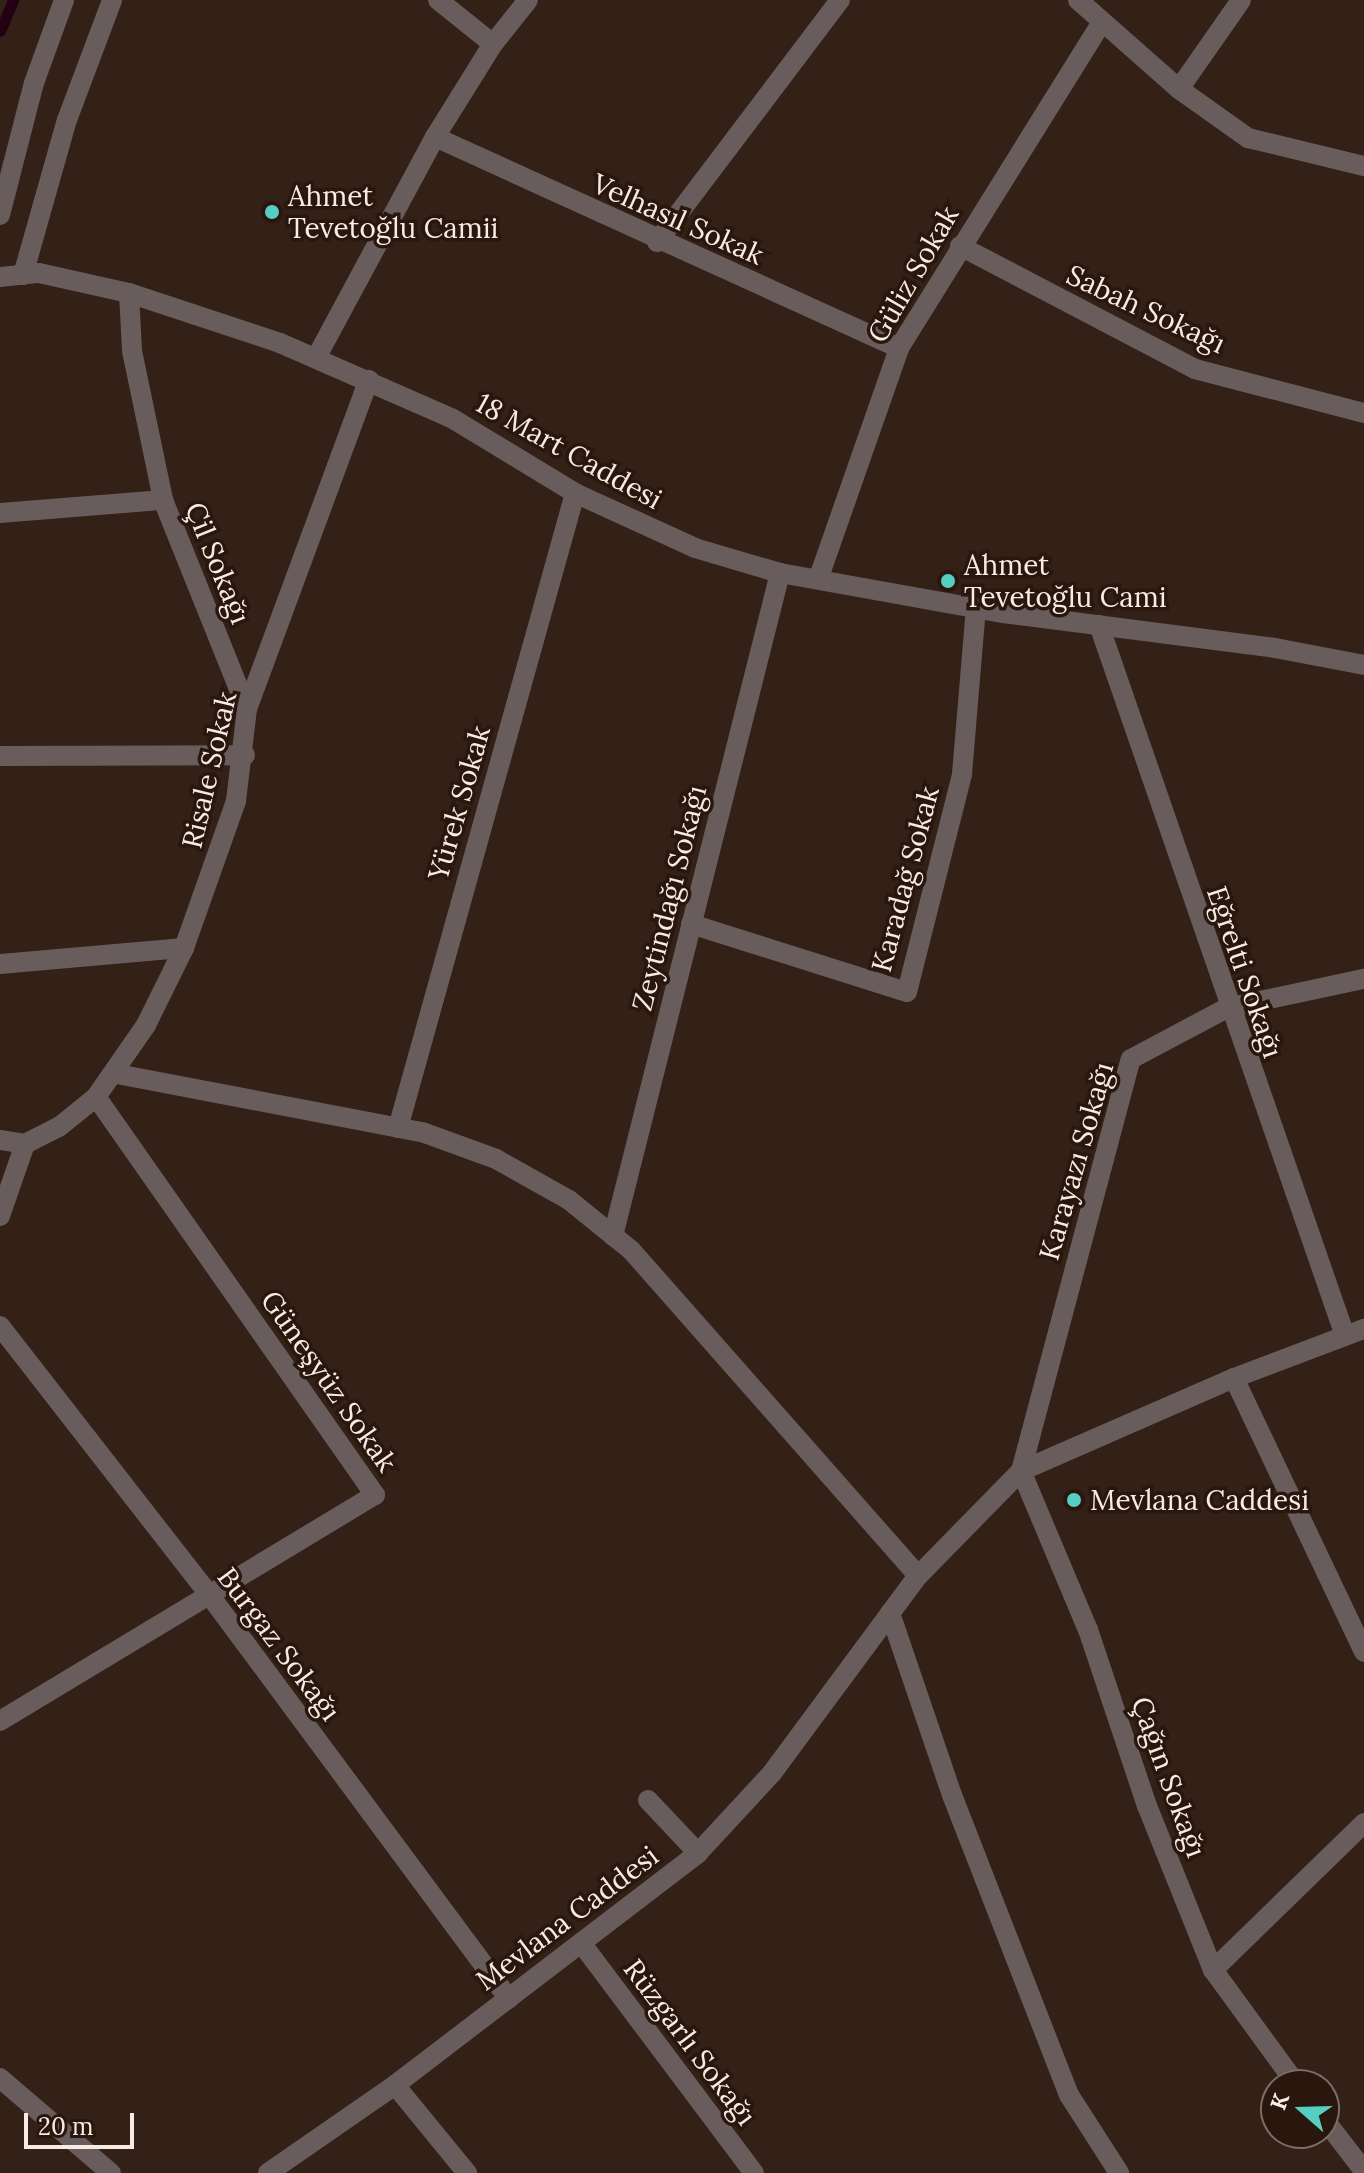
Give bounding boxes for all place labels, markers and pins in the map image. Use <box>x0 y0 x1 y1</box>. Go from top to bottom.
place label: Ahmet Tevetoğlu Camii <box>288 179 498 245</box>
marker: Ahmet Tevetoğlu Camii <box>263 203 281 221</box>
place label: Ahmet Tevetoğlu Cami <box>964 548 1167 614</box>
marker: Ahmet Tevetoğlu Cami <box>939 572 957 590</box>
place label: Mevlana Caddesi <box>1090 1483 1309 1517</box>
marker: Mevlana Caddesi <box>1065 1491 1083 1509</box>

